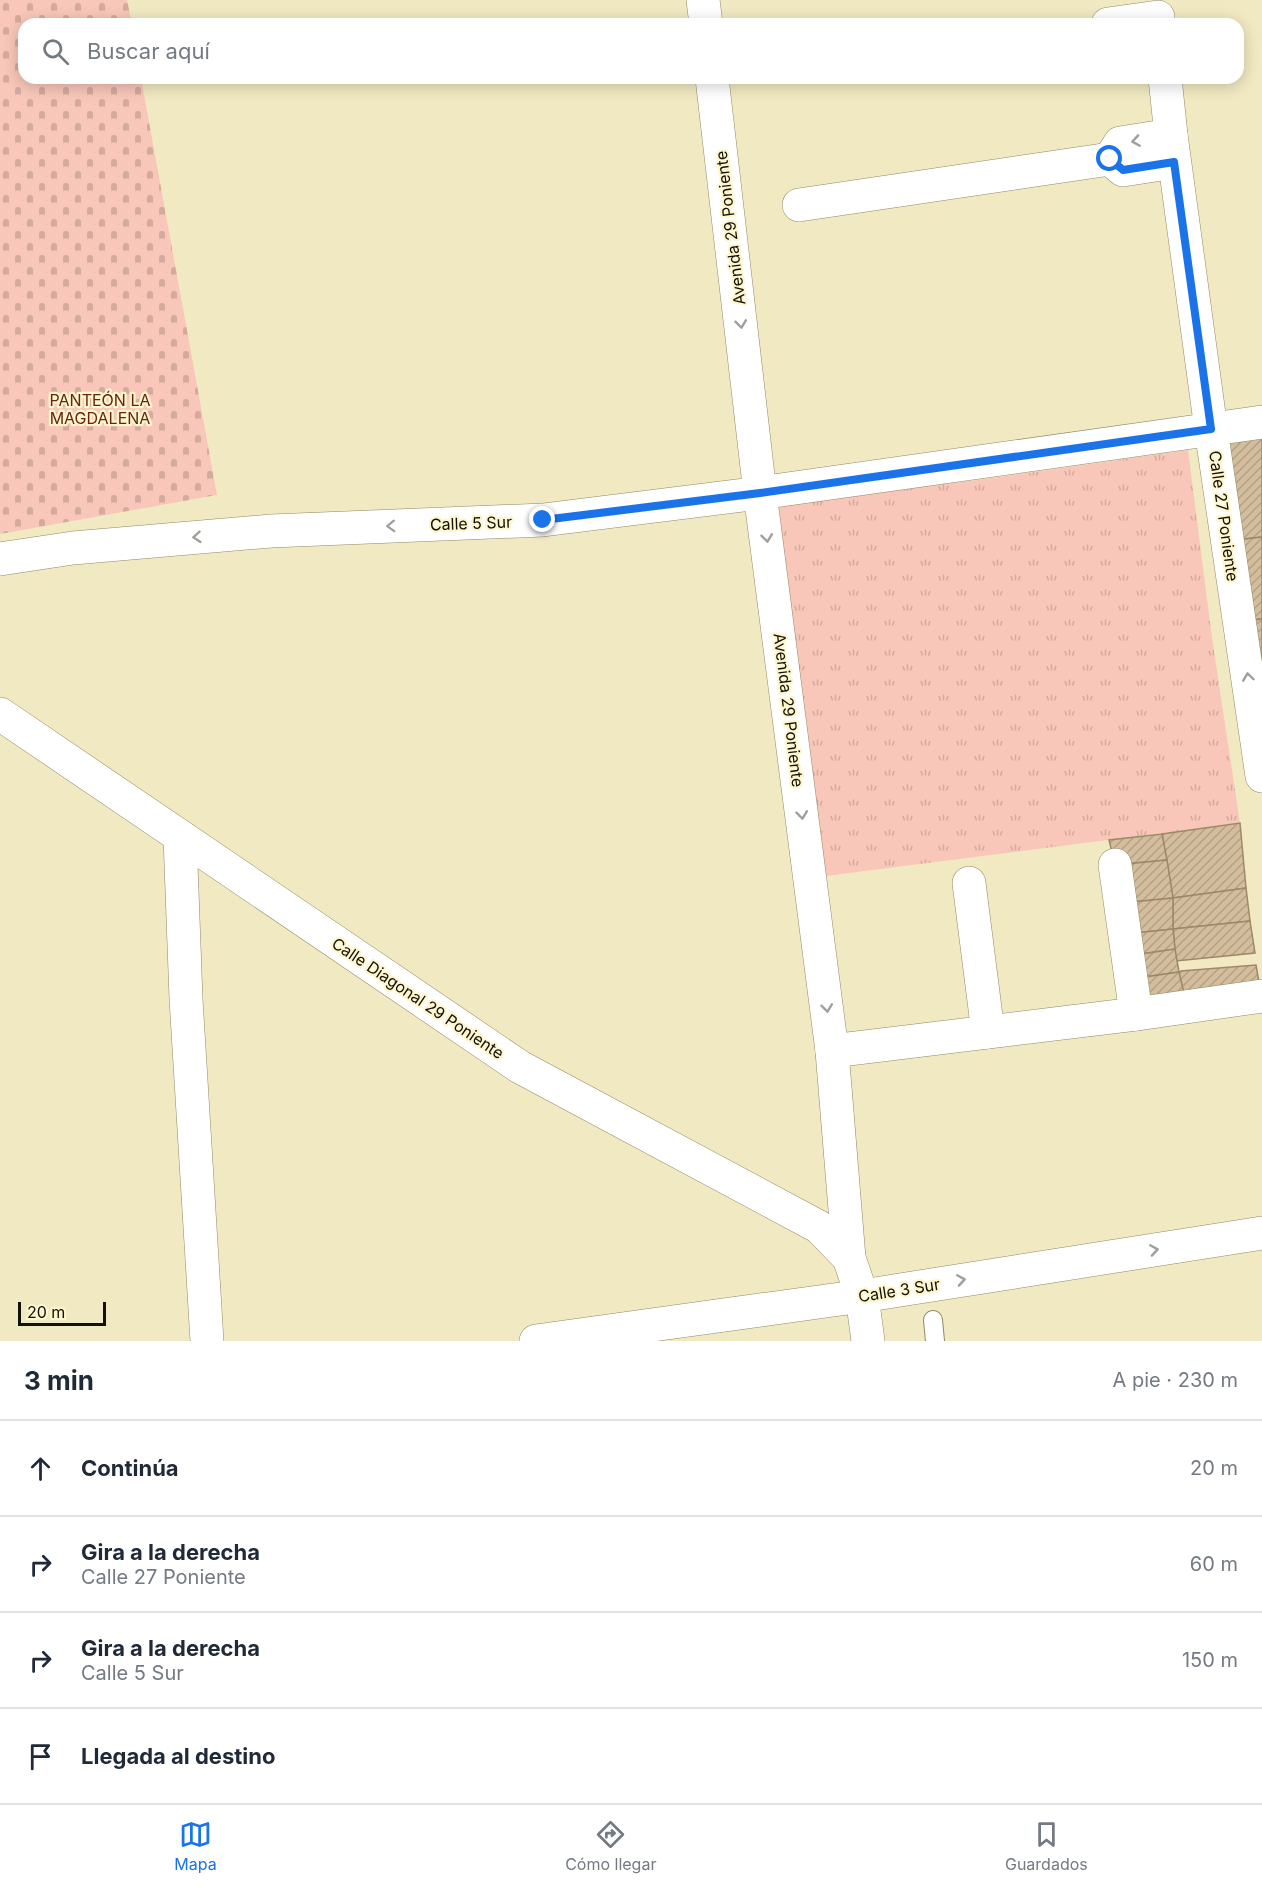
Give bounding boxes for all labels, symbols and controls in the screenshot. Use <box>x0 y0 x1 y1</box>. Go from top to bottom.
search box <box>18 18 1244 84</box>
icon: search <box>39 35 72 68</box>
text: Buscar aquí <box>87 38 210 64</box>
one-way arrow <box>1132 134 1142 147</box>
route start <box>1096 145 1122 171</box>
street label: Avenida 29 Poniente <box>711 150 749 306</box>
one-way arrow <box>734 319 746 328</box>
park label: PANTEÓN LA MAGDALENA <box>50 390 150 428</box>
street label: Calle 27 Poniente <box>1205 449 1243 583</box>
route end <box>529 506 555 532</box>
street label: Calle 5 Sur <box>430 512 512 534</box>
one-way arrow <box>387 519 396 532</box>
one-way arrow <box>192 530 201 543</box>
one-way arrow <box>760 534 772 543</box>
street label: Avenida 29 Poniente <box>770 632 808 788</box>
one-way arrow <box>1242 672 1254 681</box>
one-way arrow <box>795 810 808 820</box>
street label: Calle Diagonal 29 Poniente <box>328 933 508 1063</box>
one-way arrow <box>820 1004 833 1013</box>
one-way arrow <box>1148 1244 1158 1257</box>
street label: Calle 3 Sur <box>857 1274 941 1306</box>
one-way arrow <box>956 1274 965 1286</box>
scale bar <box>18 1299 106 1326</box>
text: 20 m <box>27 1302 65 1322</box>
text: 3 min <box>24 1365 94 1396</box>
text: A pie · 230 m <box>1113 1368 1238 1392</box>
icon: ahead <box>24 1452 57 1485</box>
text: Continúa <box>81 1455 179 1481</box>
text: 20 m <box>1190 1456 1238 1480</box>
text: Gira a la derecha <box>81 1539 260 1565</box>
icon: right <box>24 1548 57 1581</box>
text: 60 m <box>1190 1552 1238 1576</box>
text: Calle 27 Poniente <box>81 1565 246 1589</box>
text: Gira a la derecha <box>81 1635 260 1661</box>
icon: right <box>24 1644 57 1677</box>
text: 150 m <box>1182 1648 1238 1672</box>
text: Calle 5 Sur <box>81 1661 184 1685</box>
icon: arrive <box>24 1740 57 1773</box>
text: Llegada al destino <box>81 1743 275 1769</box>
tab: Mapa <box>174 1818 217 1874</box>
tab: Cómo llegar <box>565 1818 656 1874</box>
tab: Guardados <box>1005 1818 1088 1874</box>

